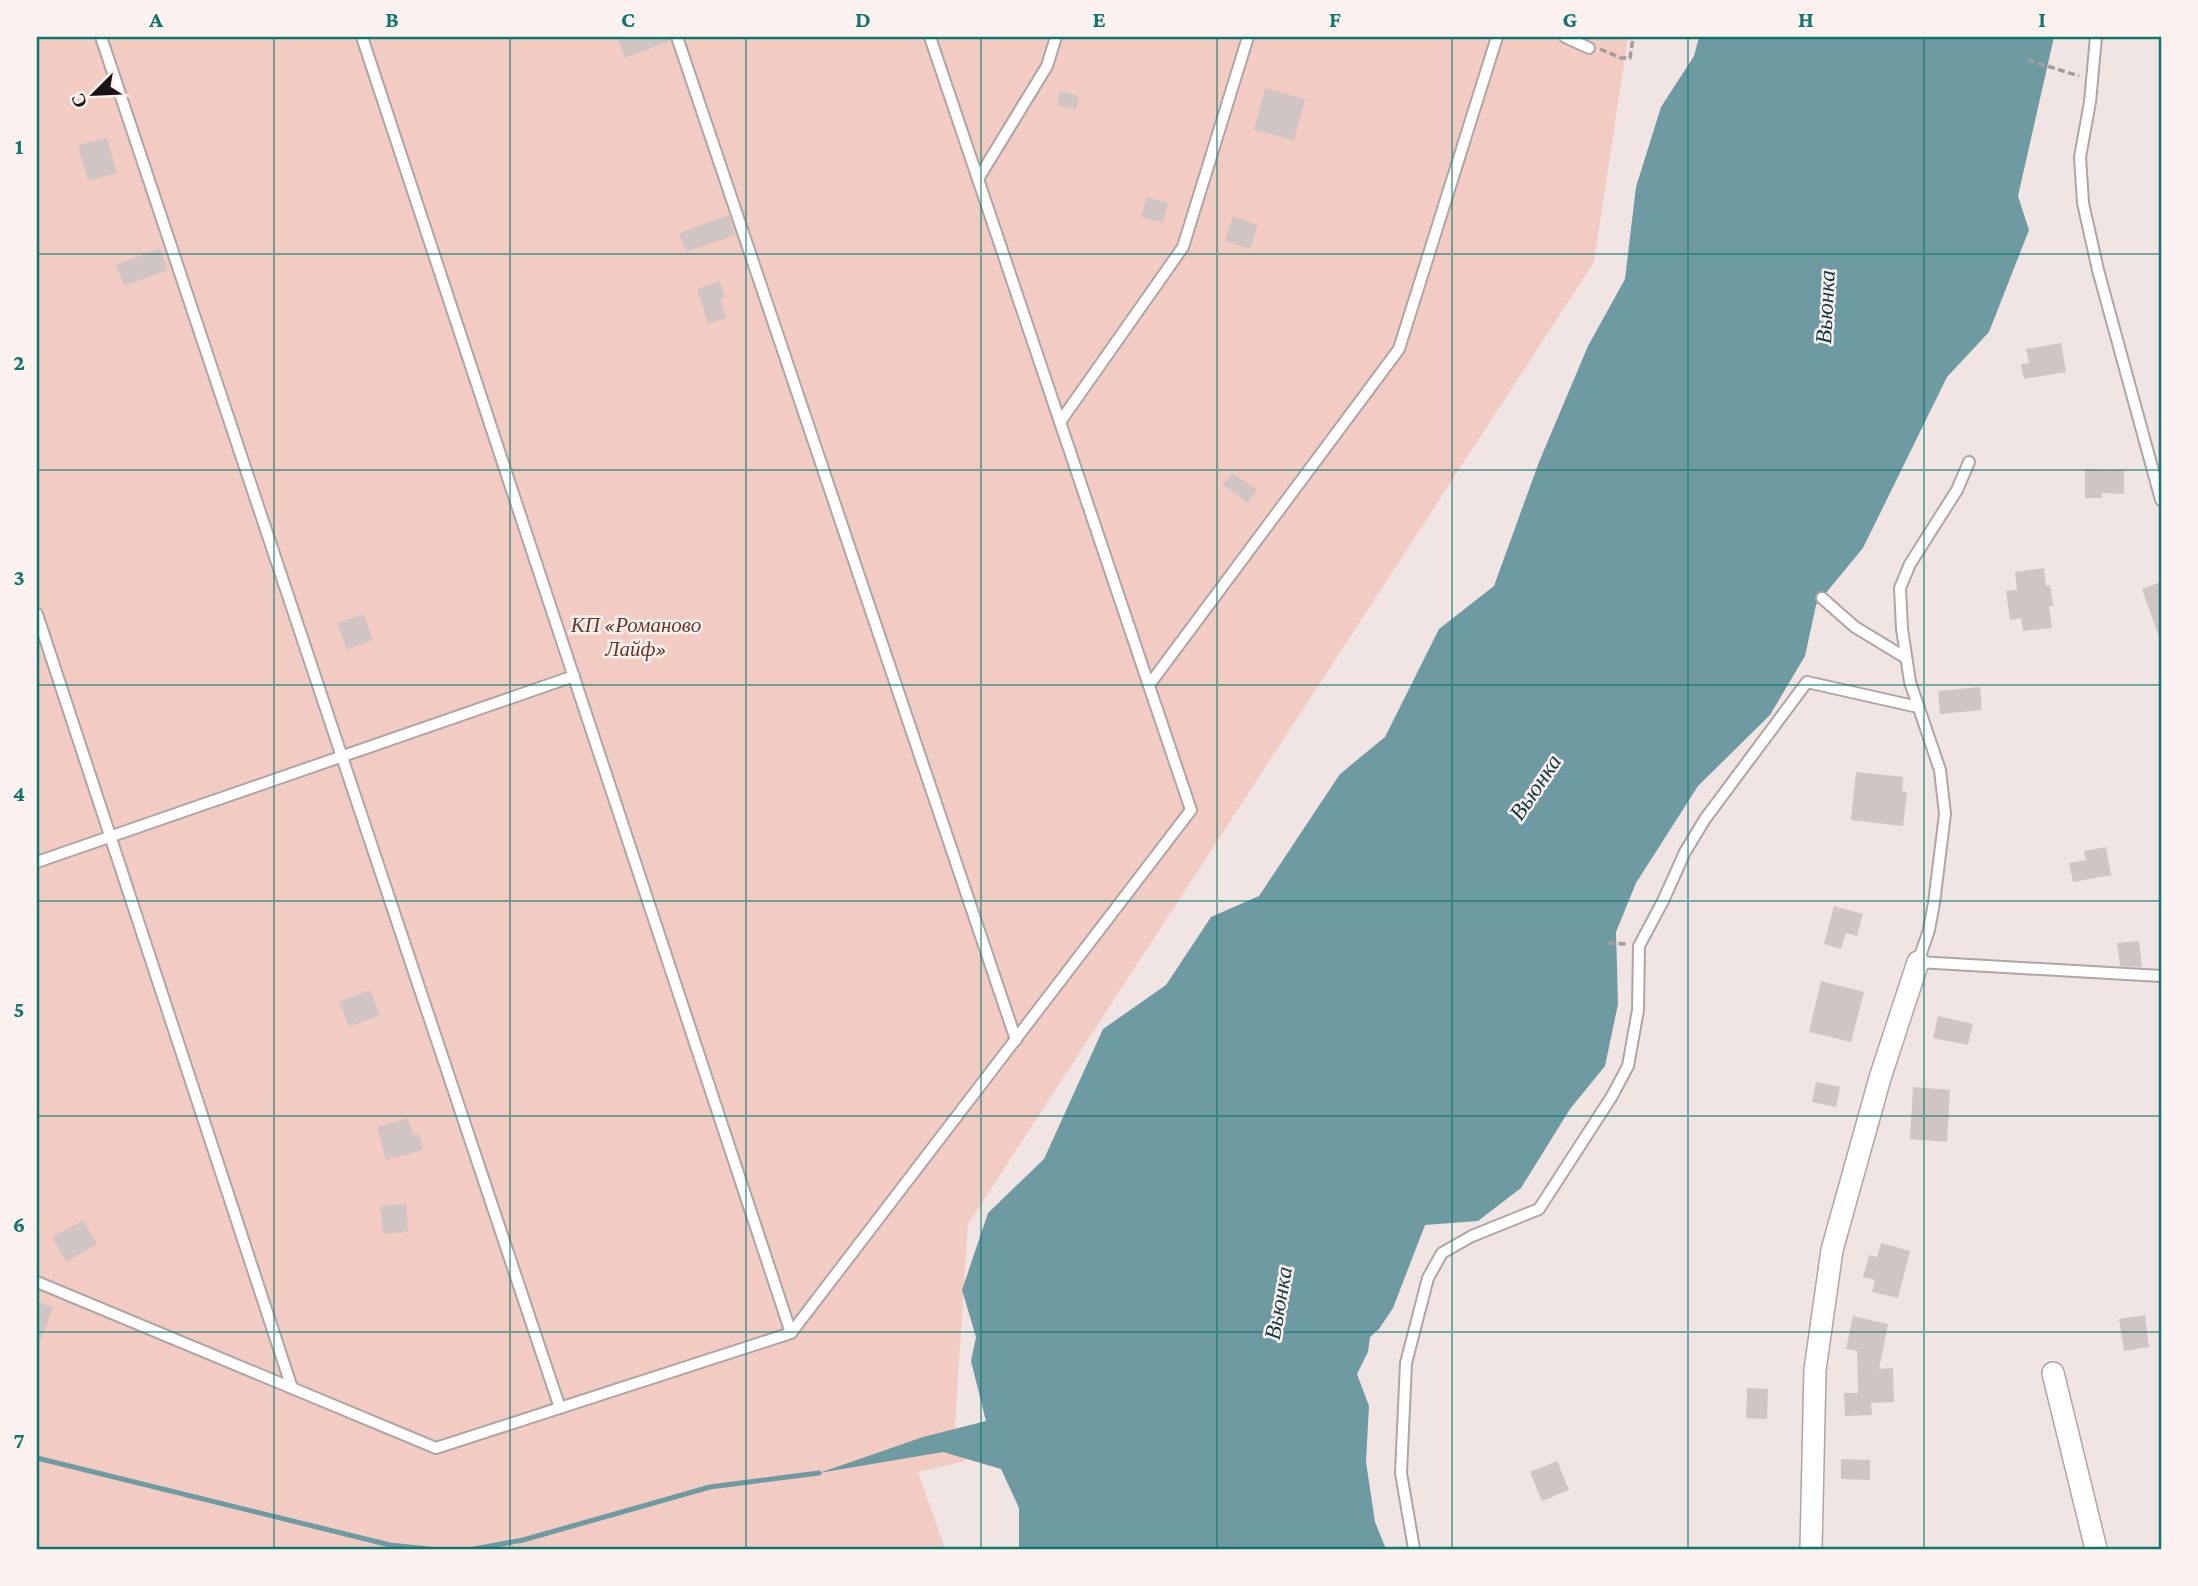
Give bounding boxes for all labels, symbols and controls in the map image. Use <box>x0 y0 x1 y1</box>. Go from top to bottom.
text: A <box>148 6 163 32</box>
text: B <box>385 6 399 32</box>
text: C <box>621 6 635 32</box>
text: D <box>855 6 871 32</box>
text: E <box>1092 6 1106 32</box>
text: F <box>1329 6 1341 32</box>
text: G <box>1563 6 1578 32</box>
text: H <box>1798 6 1814 32</box>
text: I <box>2038 6 2046 32</box>
north arrow <box>60 60 130 130</box>
text: С <box>67 90 91 111</box>
text: 1 <box>15 133 24 159</box>
water label: Вьюнка <box>1810 269 1840 345</box>
text: 2 <box>13 349 25 375</box>
text: 3 <box>13 564 25 590</box>
park label: КП «Романово Лайф» <box>570 613 701 661</box>
water label: Вьюнка <box>1504 749 1566 825</box>
text: 4 <box>13 780 25 806</box>
text: 5 <box>13 996 25 1022</box>
text: 6 <box>13 1211 25 1237</box>
water label: Вьюнка <box>1259 1264 1297 1342</box>
text: 7 <box>13 1427 25 1453</box>

